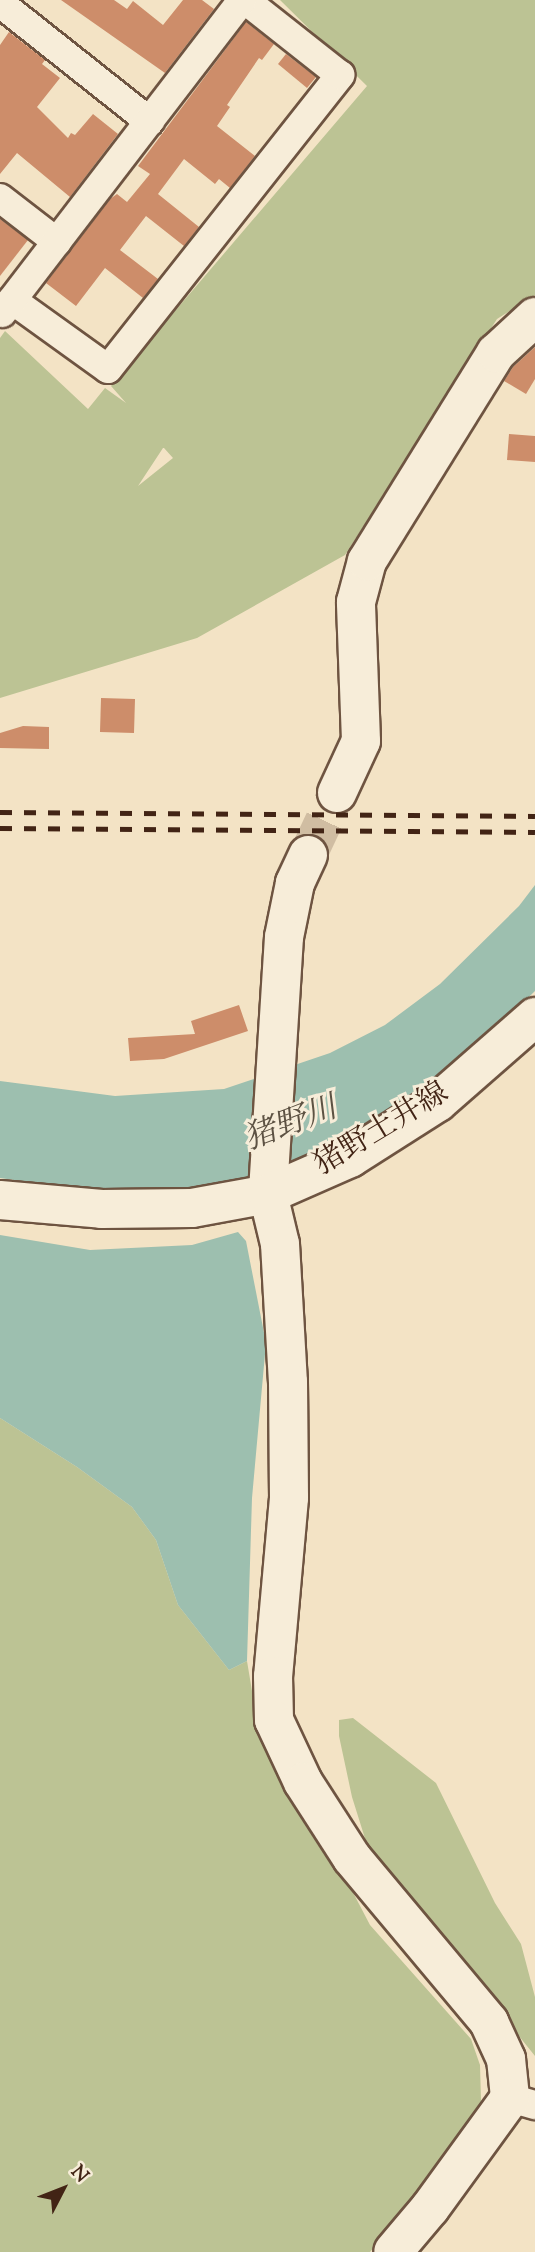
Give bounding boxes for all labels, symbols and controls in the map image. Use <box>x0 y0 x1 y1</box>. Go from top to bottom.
street label: 猪野土井線 <box>308 1076 456 1184</box>
water label: 猪野川 <box>239 1090 343 1160</box>
north arrow <box>28 2154 98 2224</box>
text: N <box>64 2160 94 2189</box>

